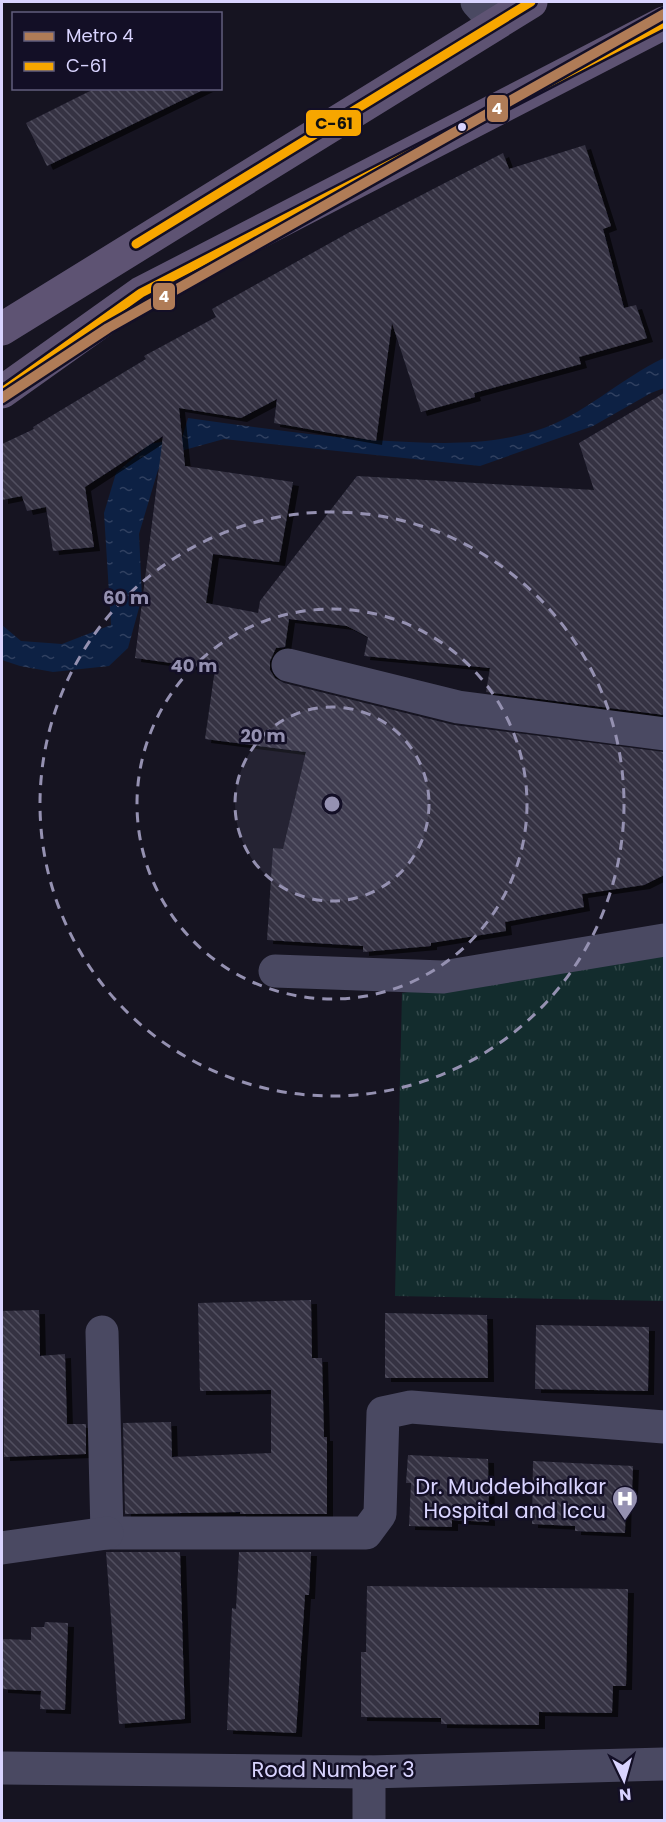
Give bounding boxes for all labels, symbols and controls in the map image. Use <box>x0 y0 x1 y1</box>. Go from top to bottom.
legend <box>12 12 222 90</box>
text: Metro 4 <box>66 23 134 48</box>
text: C-61 <box>66 53 107 78</box>
line badge: 4 <box>486 94 509 123</box>
text: 4 <box>492 97 503 120</box>
line badge: C-61 <box>305 109 362 137</box>
text: C-61 <box>315 112 353 135</box>
unlabelled marker <box>456 121 468 133</box>
line badge: 4 <box>152 282 176 311</box>
text: 4 <box>159 285 170 308</box>
text: 60 m <box>103 585 149 610</box>
text: 40 m <box>171 653 217 678</box>
text: 20 m <box>241 723 285 748</box>
centre of rings <box>322 794 342 814</box>
place label: Dr. Muddebihalkar Hospital and Iccu <box>415 1472 606 1525</box>
hospital icon: Dr. Muddebihalkar Hospital and Iccu <box>610 1484 640 1522</box>
north arrow <box>594 1750 654 1810</box>
street label: Road Number 3 <box>251 1755 415 1784</box>
text: N <box>618 1782 632 1806</box>

